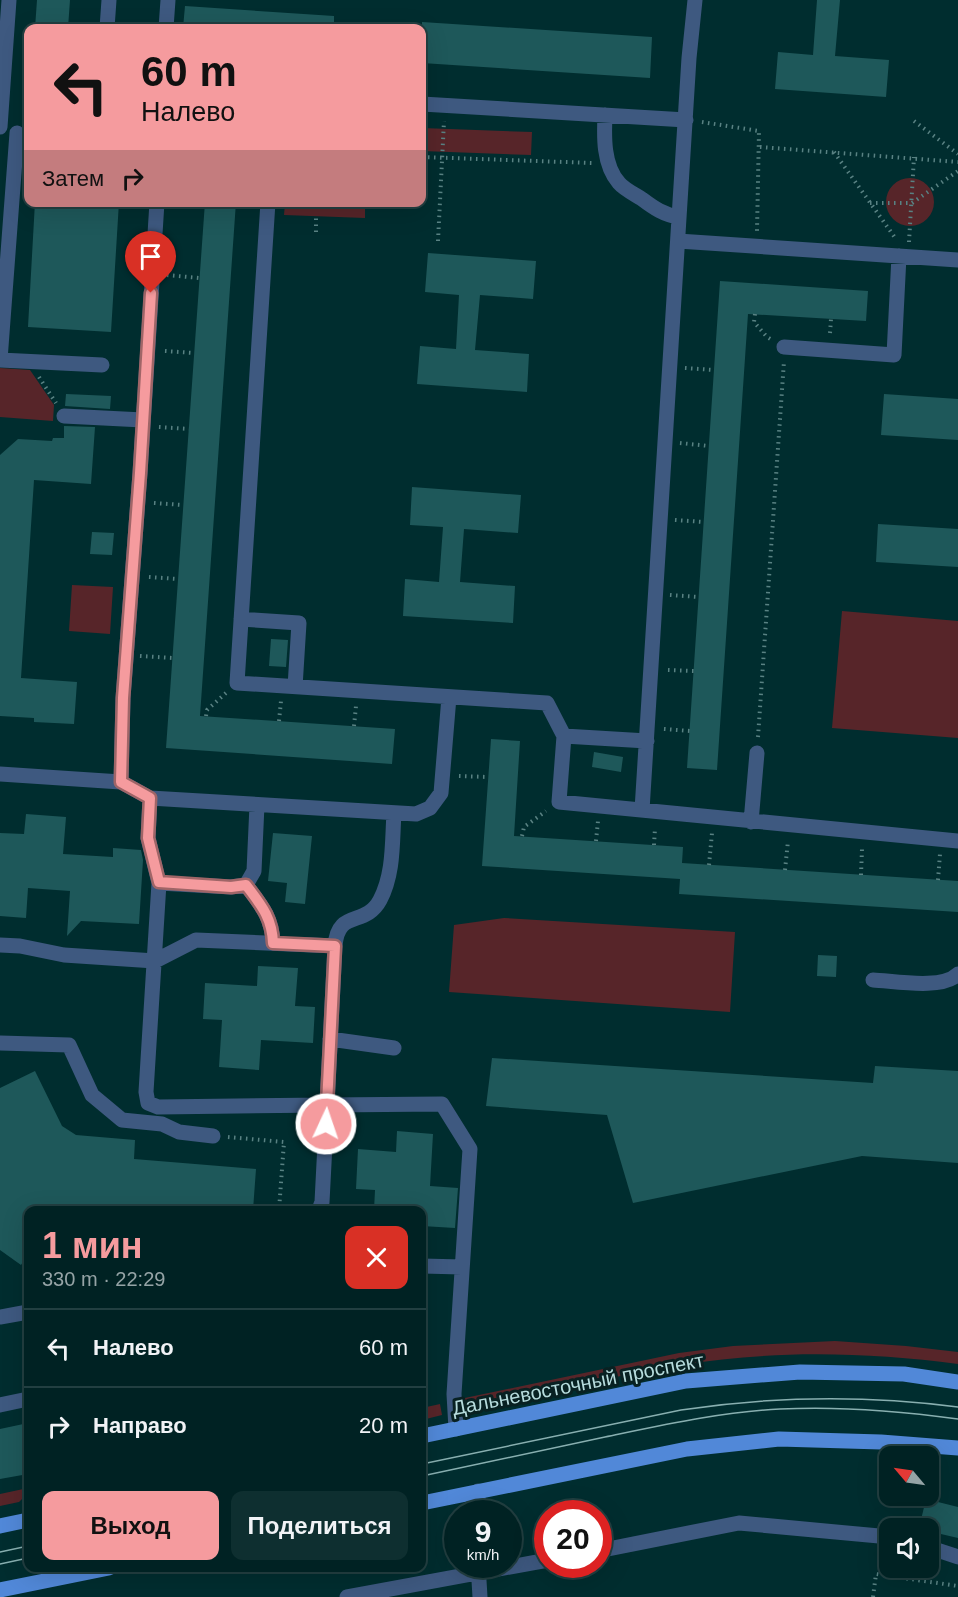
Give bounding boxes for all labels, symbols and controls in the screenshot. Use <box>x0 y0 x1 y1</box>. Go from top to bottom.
icon: left <box>42 48 120 126</box>
text: 60 m <box>141 48 237 95</box>
text: Налево <box>141 97 235 127</box>
icon: right <box>116 162 149 195</box>
text: Затем <box>42 166 104 191</box>
pin <box>125 231 176 293</box>
icon: arrive <box>134 240 167 273</box>
position arrow <box>294 1092 358 1156</box>
text: 1 мин <box>42 1225 143 1266</box>
button: close <box>345 1226 408 1289</box>
text: 330 m · 22:29 <box>42 1268 165 1290</box>
icon: left <box>42 1332 75 1365</box>
text: Налево <box>93 1335 174 1360</box>
text: 60 m <box>359 1335 408 1360</box>
street label: Дальневосточный проспект <box>450 1349 706 1419</box>
icon: right <box>42 1410 75 1443</box>
text: Направо <box>93 1413 187 1438</box>
text: 20 m <box>359 1413 408 1438</box>
north arrow <box>879 1446 939 1506</box>
map controls <box>879 1446 939 1578</box>
button: Выход <box>42 1491 219 1560</box>
button: Поделиться <box>231 1491 408 1560</box>
speed limit sign: 20 <box>534 1500 612 1578</box>
text: 9 <box>475 1515 491 1548</box>
button: sound <box>879 1518 939 1578</box>
text: km/h <box>467 1546 499 1563</box>

